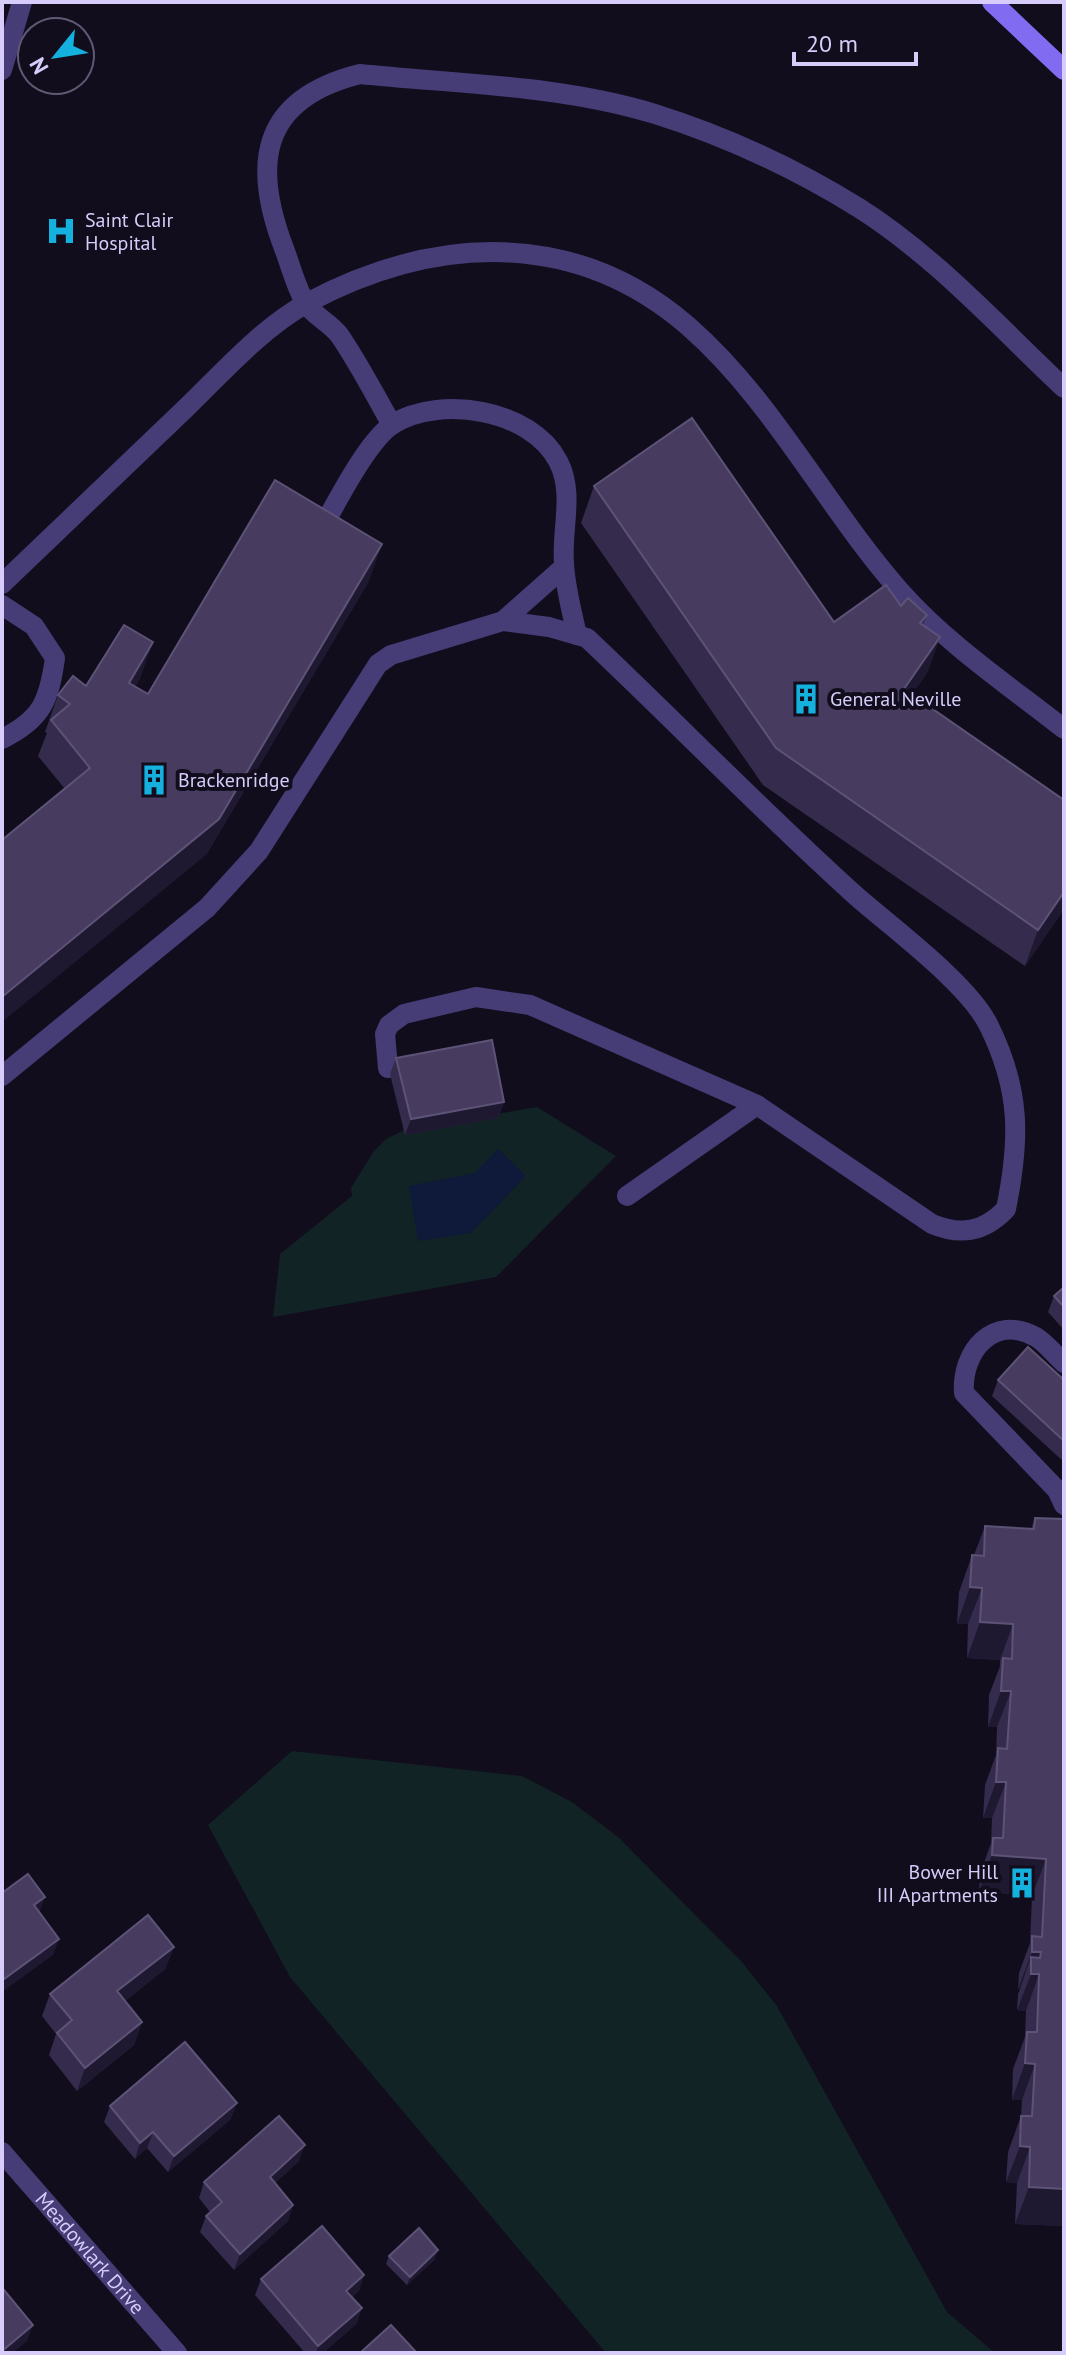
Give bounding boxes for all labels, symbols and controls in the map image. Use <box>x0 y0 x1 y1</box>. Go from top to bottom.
north arrow <box>16 16 96 96</box>
scale bar <box>794 16 916 66</box>
text: 20 m <box>806 28 858 59</box>
text: N <box>23 53 54 79</box>
place label: Saint Clair Hospital <box>85 207 173 256</box>
hospital icon: Saint Clair Hospital <box>44 214 78 248</box>
building icon: General Neville <box>789 682 823 716</box>
place label: General Neville <box>830 686 961 712</box>
building icon: Brackenridge <box>137 763 171 797</box>
place label: Brackenridge <box>178 767 290 793</box>
place label: Bower Hill III Apartments <box>877 1859 998 1908</box>
building icon: Bower Hill III Apartments <box>1005 1866 1039 1900</box>
street label: Meadowlark Drive <box>30 2187 150 2320</box>

